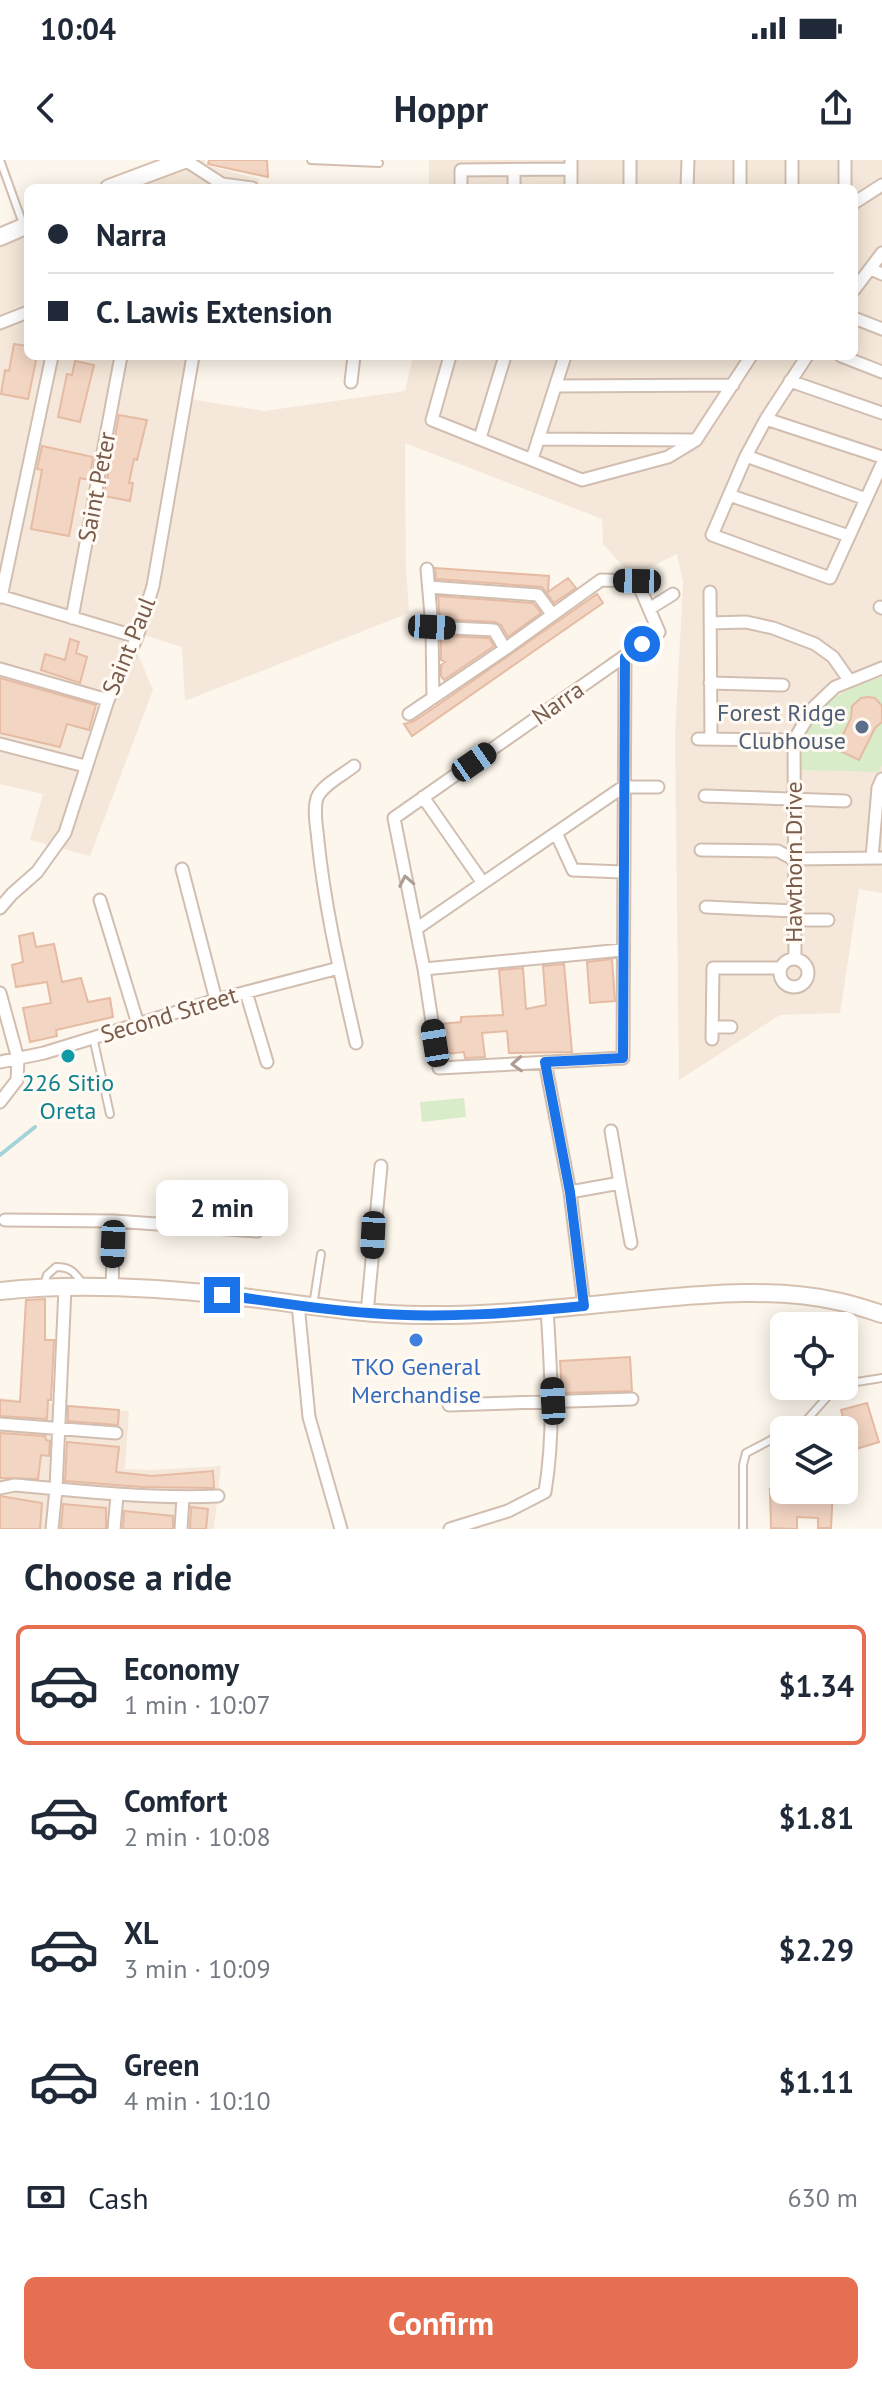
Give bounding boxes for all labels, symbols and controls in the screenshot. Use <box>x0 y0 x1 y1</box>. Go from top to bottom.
text: 10:04 <box>40 9 116 48</box>
text: Hoppr <box>394 85 488 132</box>
icon: back <box>24 86 68 130</box>
icon: share <box>814 86 858 130</box>
text: Narra <box>96 215 167 254</box>
text: C. Lawis Extension <box>96 292 332 331</box>
street label: Saint Peter <box>71 429 122 545</box>
car <box>613 569 661 593</box>
street label: Saint Paul <box>95 592 162 699</box>
car <box>407 614 457 640</box>
route start <box>624 626 660 662</box>
street label: Narra <box>526 674 590 731</box>
place label: Forest Ridge Clubhouse <box>717 697 846 756</box>
marker: Forest Ridge Clubhouse <box>853 718 871 736</box>
car <box>447 738 501 786</box>
street label: Hawthorn Drive <box>778 781 809 943</box>
one-way arrow <box>398 874 415 888</box>
street label: Second Street <box>97 979 241 1050</box>
car <box>419 1017 451 1069</box>
marker: 226 Sitio Oreta <box>59 1047 77 1065</box>
one-way arrow <box>510 1055 523 1072</box>
place label: 226 Sitio Oreta <box>22 1067 114 1126</box>
callout: 2 min <box>156 1179 288 1235</box>
text: 2 min <box>190 1191 254 1224</box>
car <box>360 1210 386 1260</box>
car <box>100 1220 126 1268</box>
route end <box>204 1277 240 1313</box>
map controls <box>770 1312 858 1504</box>
button: locate <box>770 1312 858 1400</box>
marker: TKO General Merchandise <box>407 1331 425 1349</box>
place label: TKO General Merchandise <box>351 1351 481 1410</box>
car <box>540 1376 566 1426</box>
button: layers <box>770 1416 858 1504</box>
text: Choose a ride <box>24 1553 232 1600</box>
icon: car <box>28 1649 100 1721</box>
text: Economy <box>124 1649 239 1688</box>
text: $1.34 <box>779 1666 854 1705</box>
text: 1 min · 10:07 <box>124 1688 271 1721</box>
icon: car <box>28 1781 100 1853</box>
text: Comfort <box>124 1781 227 1820</box>
text: $1.81 <box>779 1798 854 1837</box>
text: 2 min · 10:08 <box>124 1820 271 1853</box>
icon: car <box>28 1913 100 1985</box>
text: XL <box>124 1913 158 1952</box>
text: $2.29 <box>779 1930 854 1969</box>
text: 3 min · 10:09 <box>124 1952 271 1985</box>
icon: car <box>28 2045 100 2117</box>
text: Green <box>124 2045 199 2084</box>
text: $1.11 <box>779 2062 854 2101</box>
text: 4 min · 10:10 <box>124 2084 271 2117</box>
icon: cash <box>24 2175 68 2219</box>
text: Cash <box>88 2178 149 2217</box>
text: 630 m <box>787 2181 858 2214</box>
button: Confirm <box>24 2277 858 2369</box>

